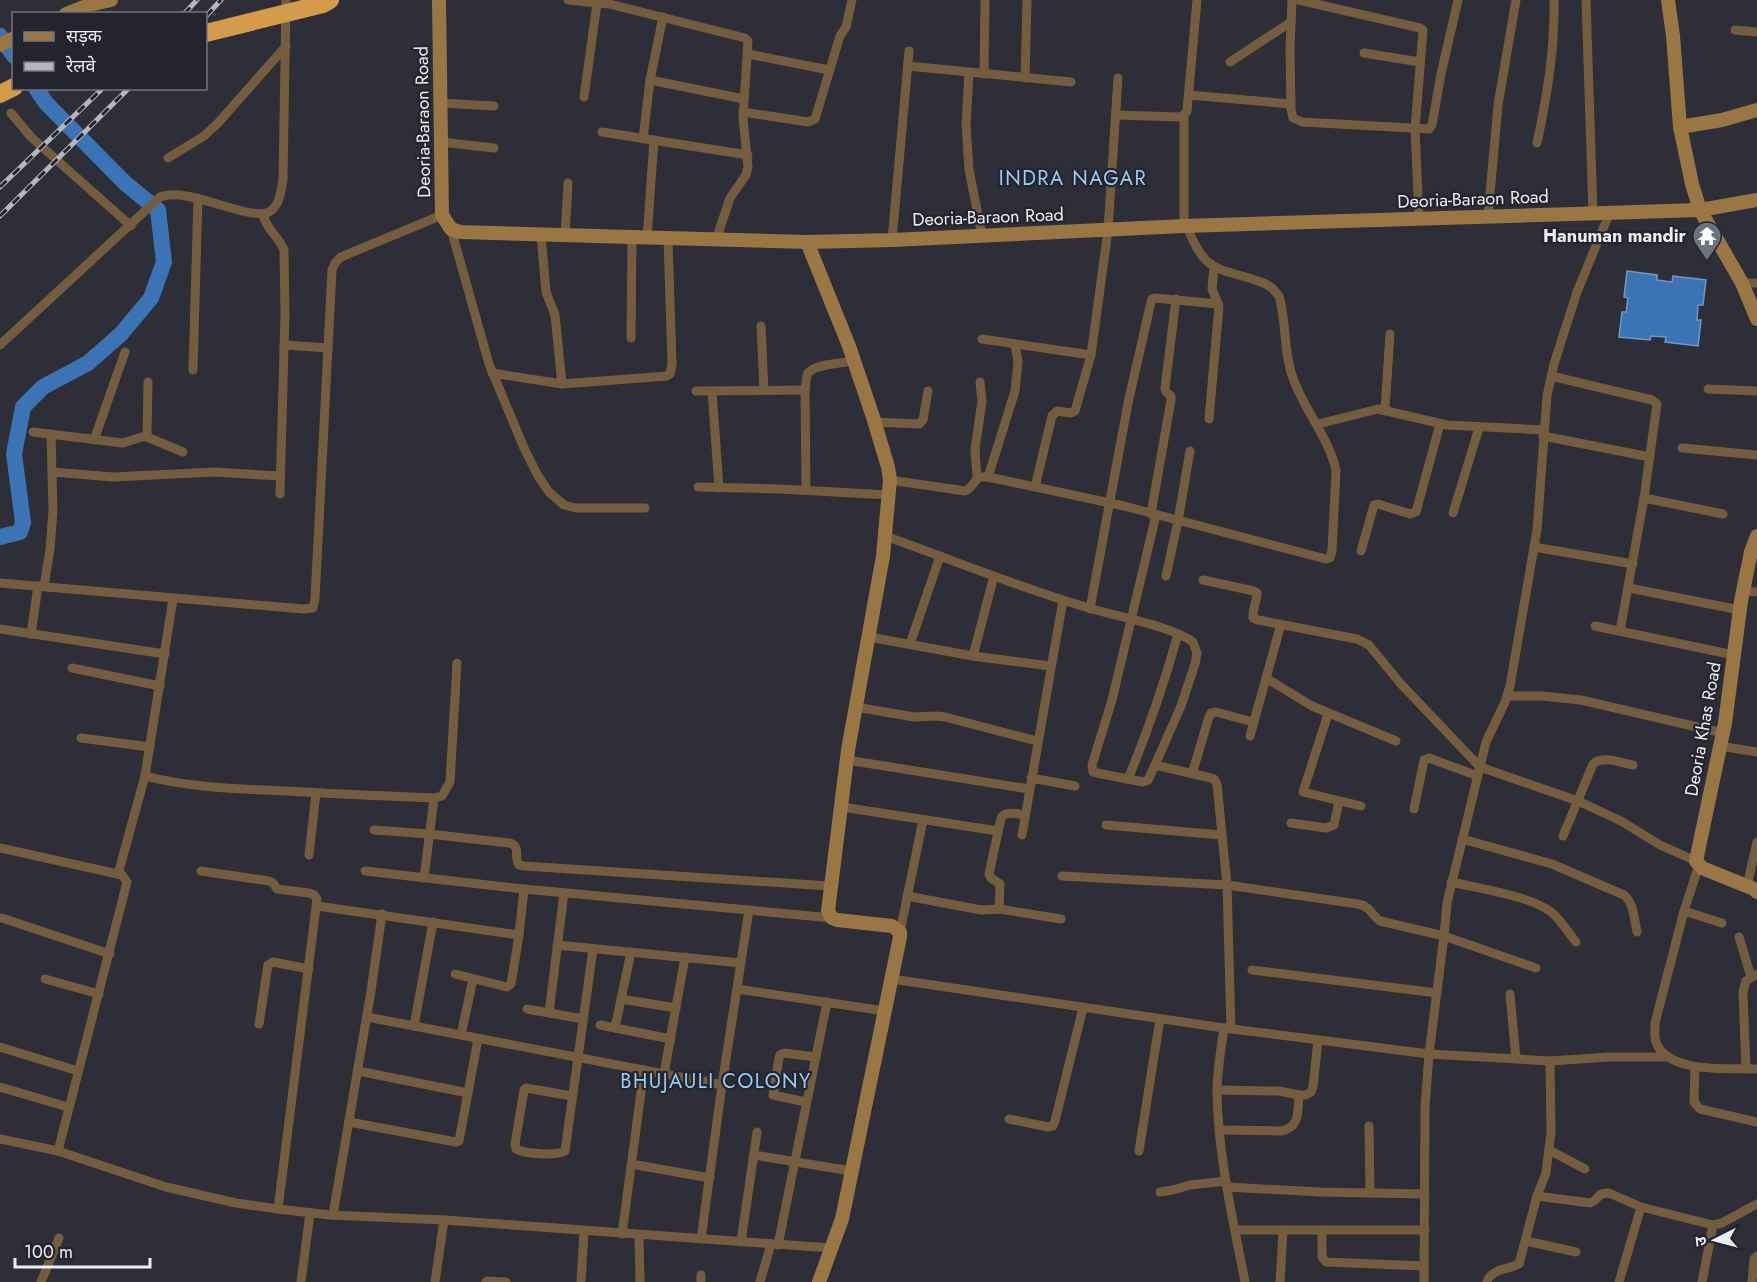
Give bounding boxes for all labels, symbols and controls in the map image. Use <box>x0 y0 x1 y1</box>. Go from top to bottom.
legend <box>12 12 207 90</box>
text: सड़क <box>66 23 103 49</box>
street label: Deoria-Baraon Road <box>409 46 437 198</box>
text: रेलवे <box>65 53 97 79</box>
district label: INDRA NAGAR <box>999 164 1147 193</box>
street label: Deoria-Baraon Road <box>1397 183 1549 215</box>
street label: Deoria-Baraon Road <box>912 201 1064 233</box>
temple icon: Hanuman mandir <box>1691 220 1723 262</box>
place label: Hanuman mandir <box>1543 223 1687 249</box>
street label: Deoria Khas Road <box>1678 660 1728 798</box>
district label: BHUJAULI COLONY <box>620 1067 812 1096</box>
north arrow <box>1685 1210 1745 1270</box>
scale bar <box>15 1231 150 1269</box>
text: उ <box>1689 1235 1713 1247</box>
text: 100 m <box>24 1239 73 1265</box>

